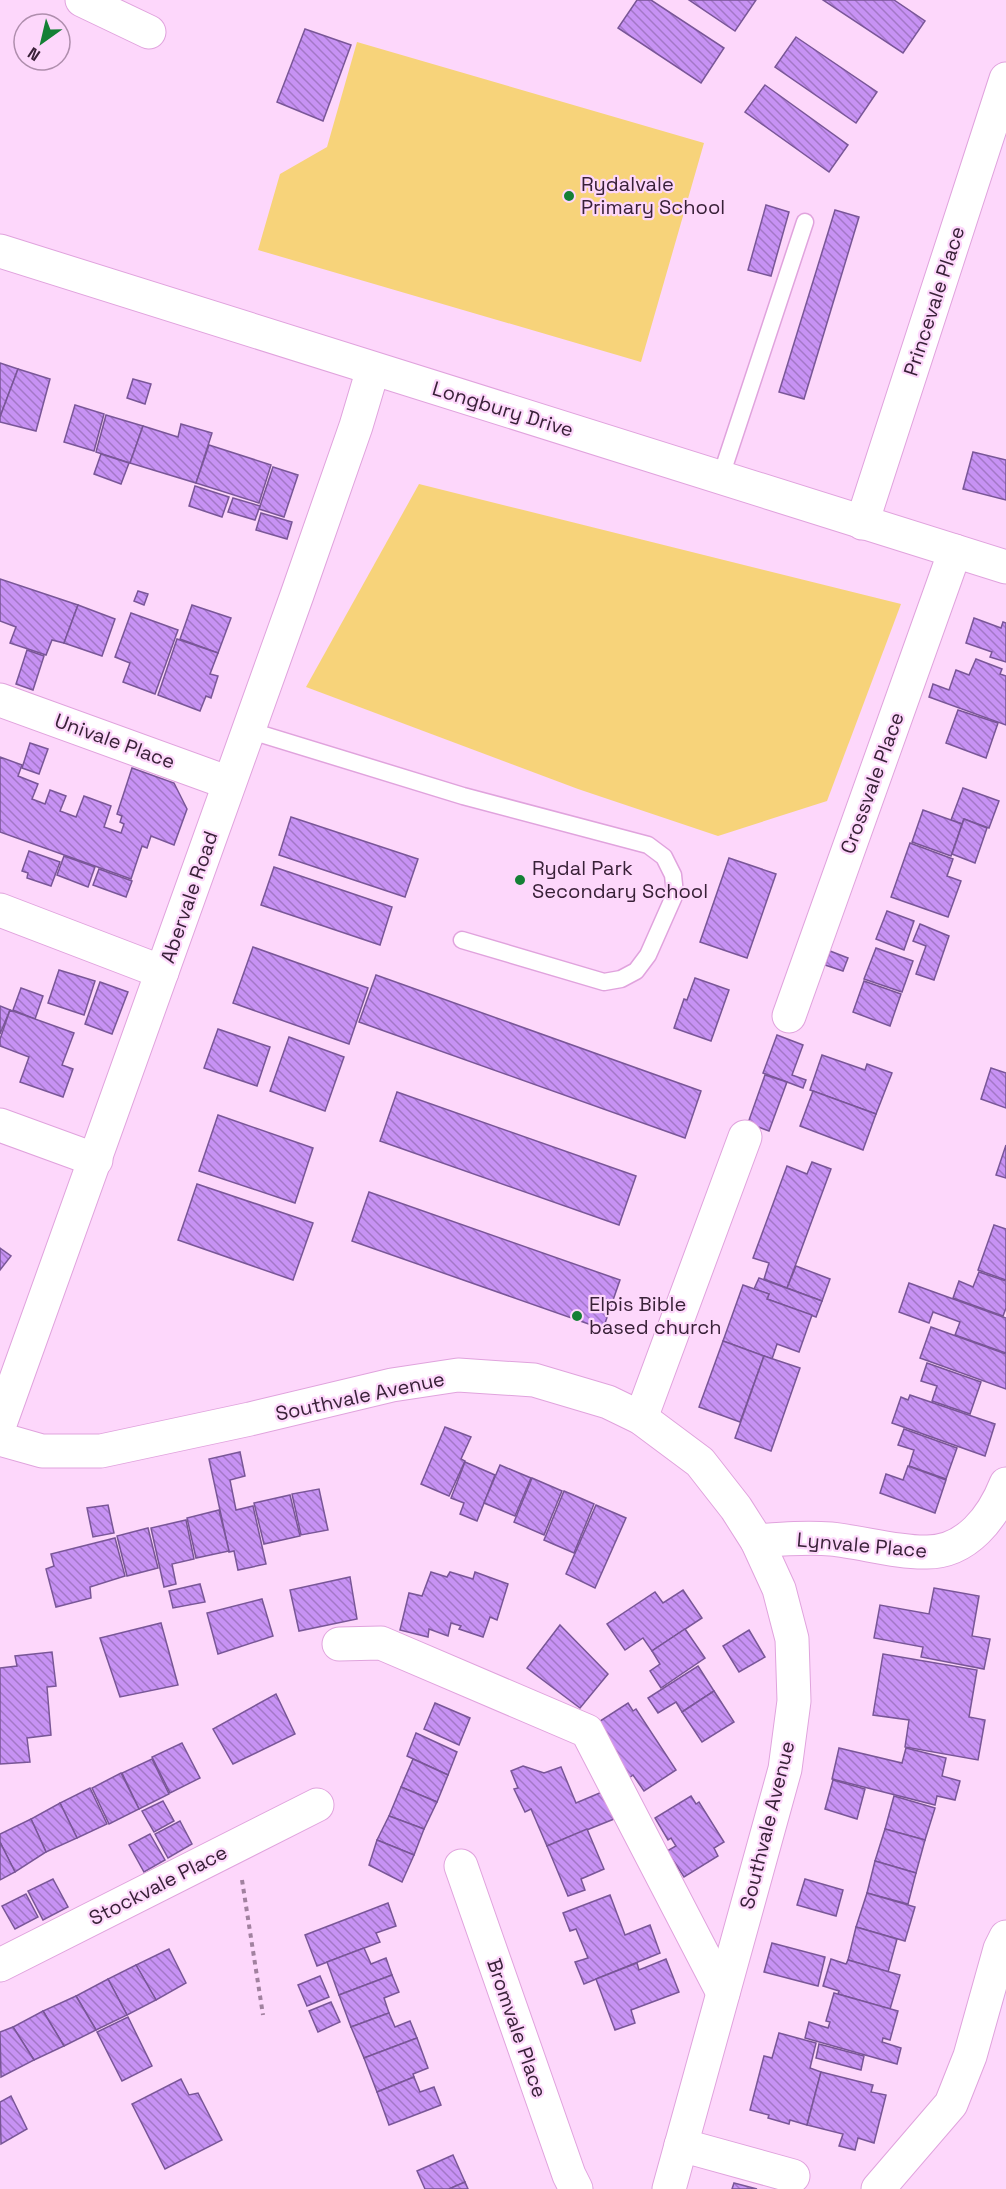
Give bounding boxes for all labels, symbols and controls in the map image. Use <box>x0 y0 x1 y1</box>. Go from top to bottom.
north arrow <box>12 12 72 72</box>
text: N <box>24 42 44 66</box>
place label: Rydalvale Primary School <box>581 171 725 220</box>
marker: Rydalvale Primary School <box>562 189 576 203</box>
street label: Princevale Place <box>898 223 970 379</box>
street label: Longbury Drive <box>429 375 577 443</box>
street label: Univale Place <box>51 707 179 775</box>
street label: Crossvale Place <box>834 709 910 857</box>
street label: Abervale Road <box>154 828 224 966</box>
place label: Rydal Park Secondary School <box>532 855 708 904</box>
marker: Rydal Park Secondary School <box>513 873 527 887</box>
place label: Elpis Bible based church <box>589 1291 721 1340</box>
marker: Elpis Bible based church <box>570 1309 584 1323</box>
street label: Southvale Avenue <box>273 1365 447 1427</box>
street label: Lynvale Place <box>796 1526 928 1564</box>
street label: Southvale Avenue <box>734 1738 800 1912</box>
street label: Stockvale Place <box>84 1839 232 1931</box>
street label: Bromvale Place <box>481 1955 553 2101</box>

